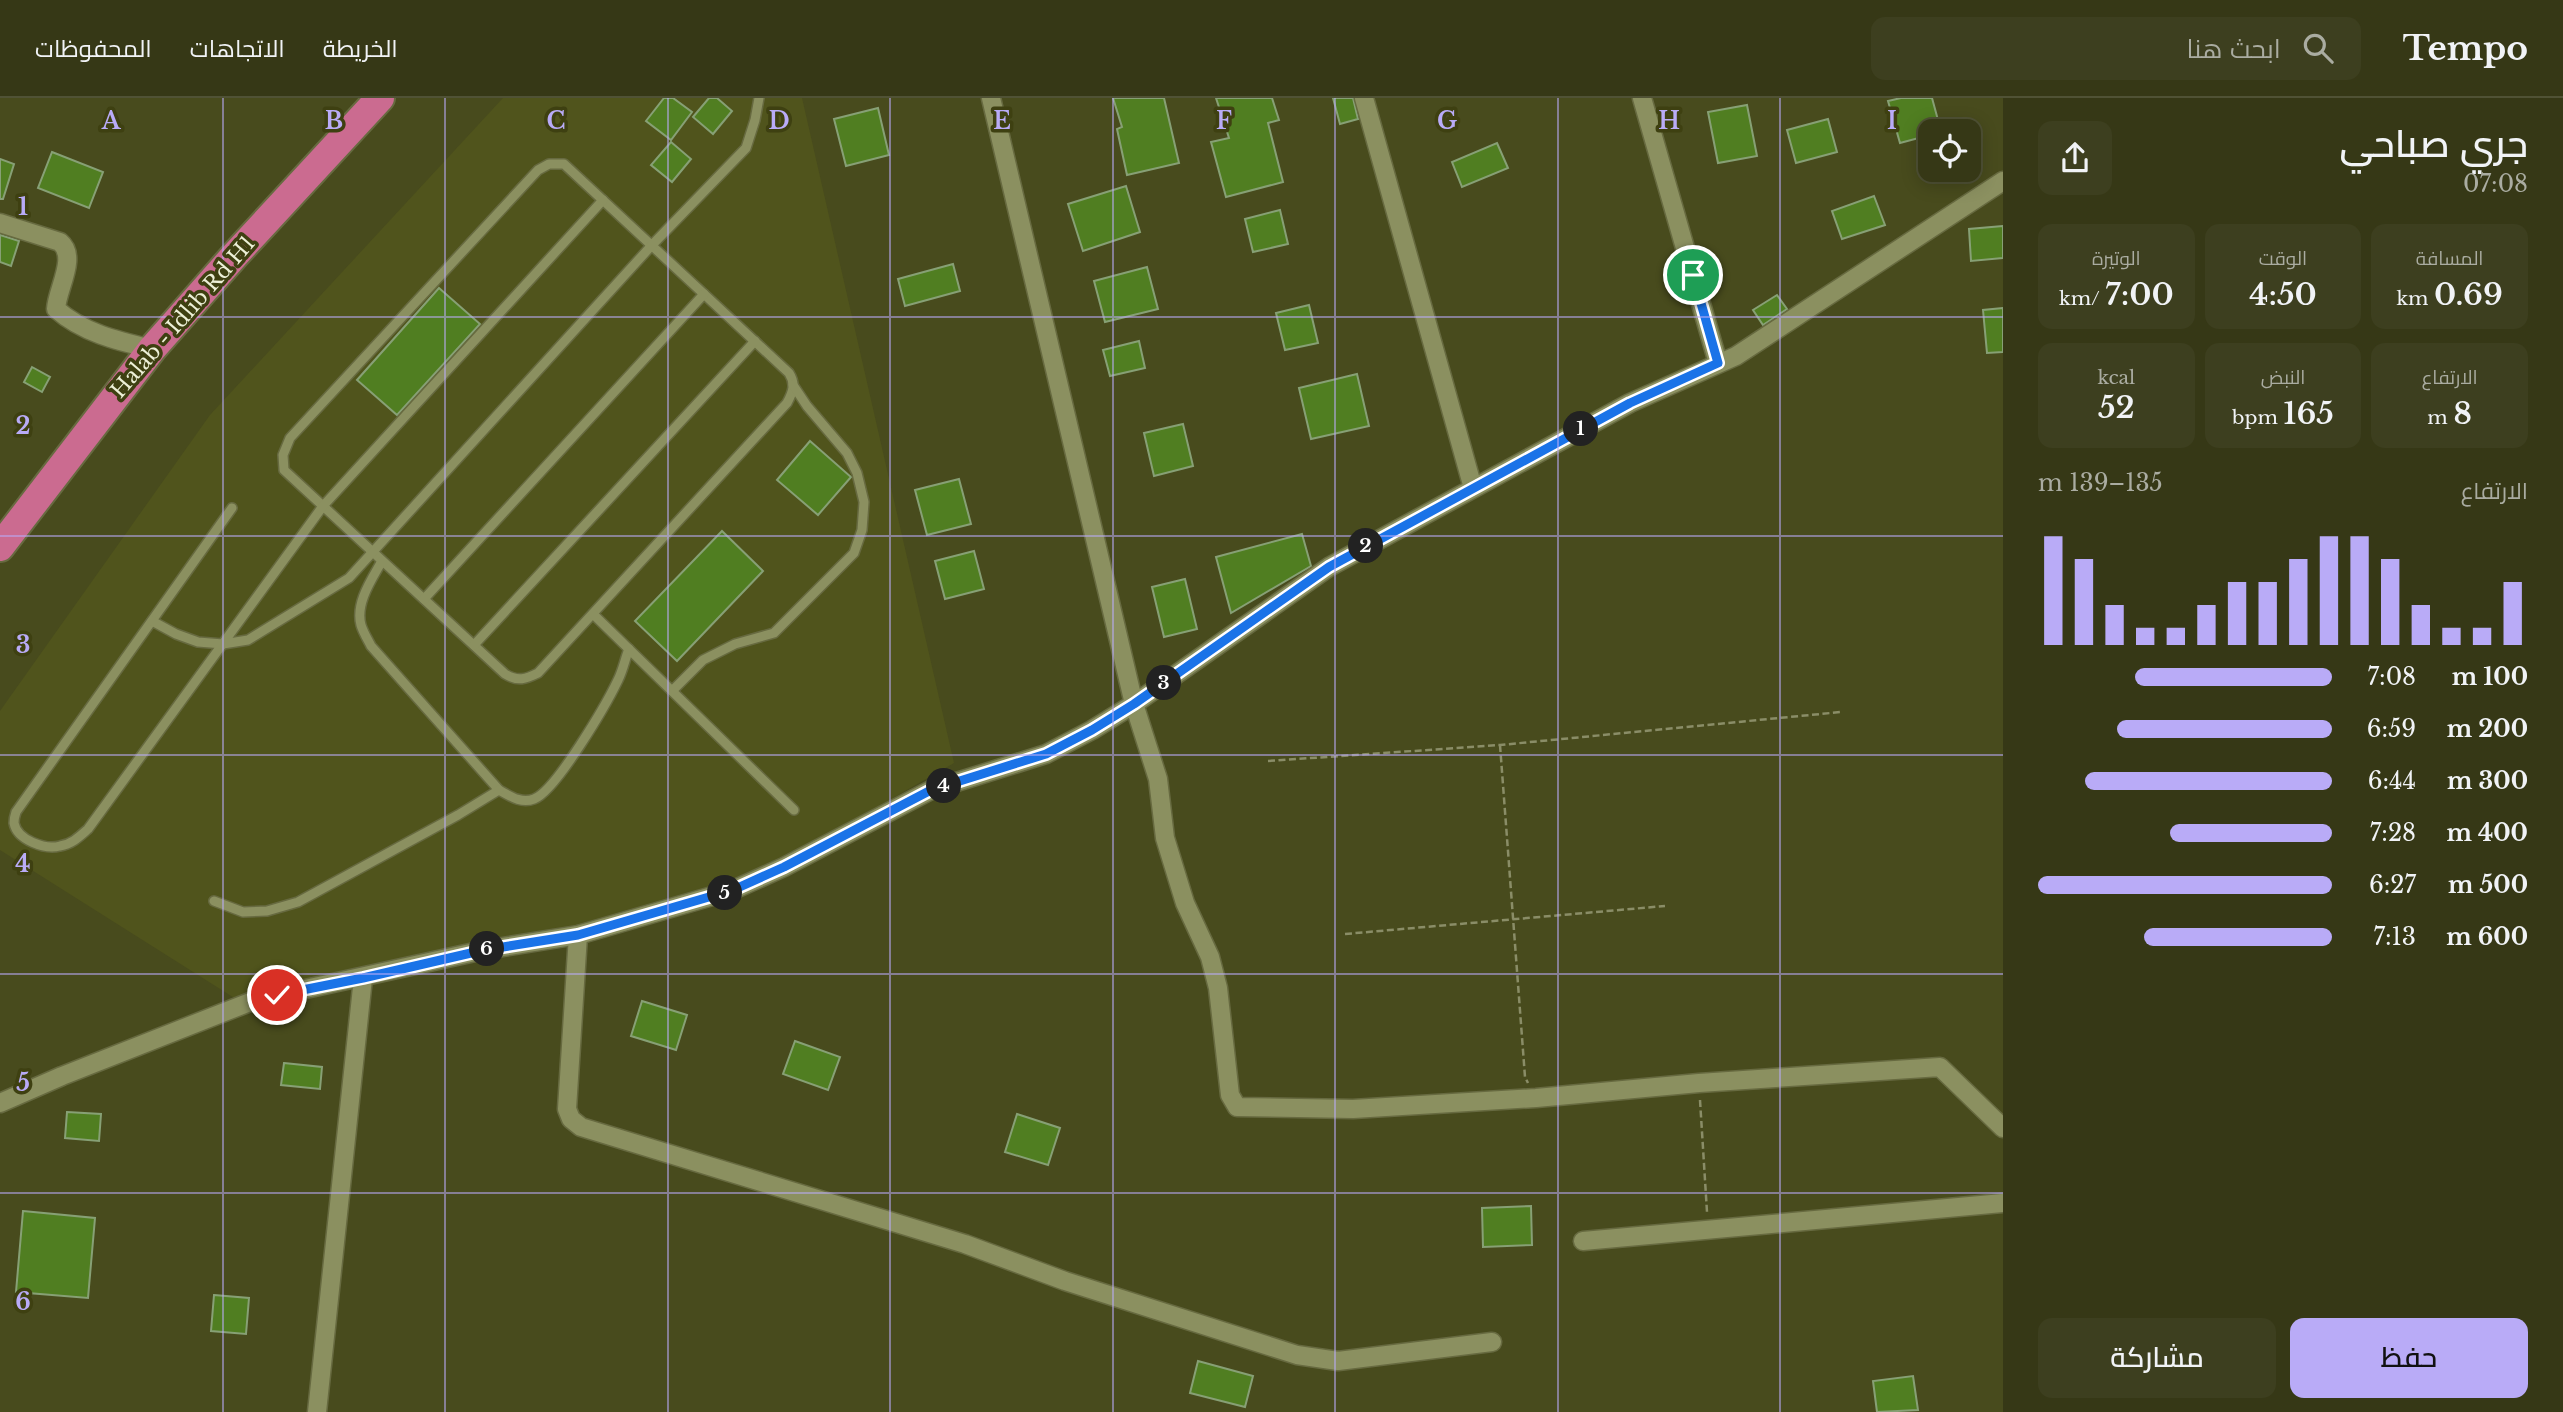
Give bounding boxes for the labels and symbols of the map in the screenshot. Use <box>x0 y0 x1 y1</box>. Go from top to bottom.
text: A <box>101 107 122 135</box>
text: B <box>325 107 343 135</box>
text: C <box>547 107 565 135</box>
text: D <box>768 107 790 135</box>
text: E <box>993 107 1011 135</box>
text: F <box>1216 107 1232 135</box>
text: G <box>1437 107 1457 135</box>
text: H <box>1658 107 1680 135</box>
text: I <box>1887 107 1897 135</box>
text: 1 <box>18 193 28 221</box>
street label: Halab - Idlib Rd H1 <box>105 231 261 403</box>
pin <box>1663 245 1723 305</box>
text: 2 <box>16 412 30 440</box>
pin: 1 <box>1564 412 1598 446</box>
pin: 2 <box>1348 528 1384 564</box>
text: 3 <box>16 631 30 659</box>
pin: 3 <box>1146 666 1182 700</box>
pin: 4 <box>926 768 962 804</box>
text: 4 <box>15 850 31 878</box>
pin: 5 <box>708 876 742 910</box>
pin: 6 <box>470 932 504 966</box>
pin <box>247 965 307 1025</box>
text: 5 <box>16 1069 30 1097</box>
text: 6 <box>15 1288 31 1316</box>

